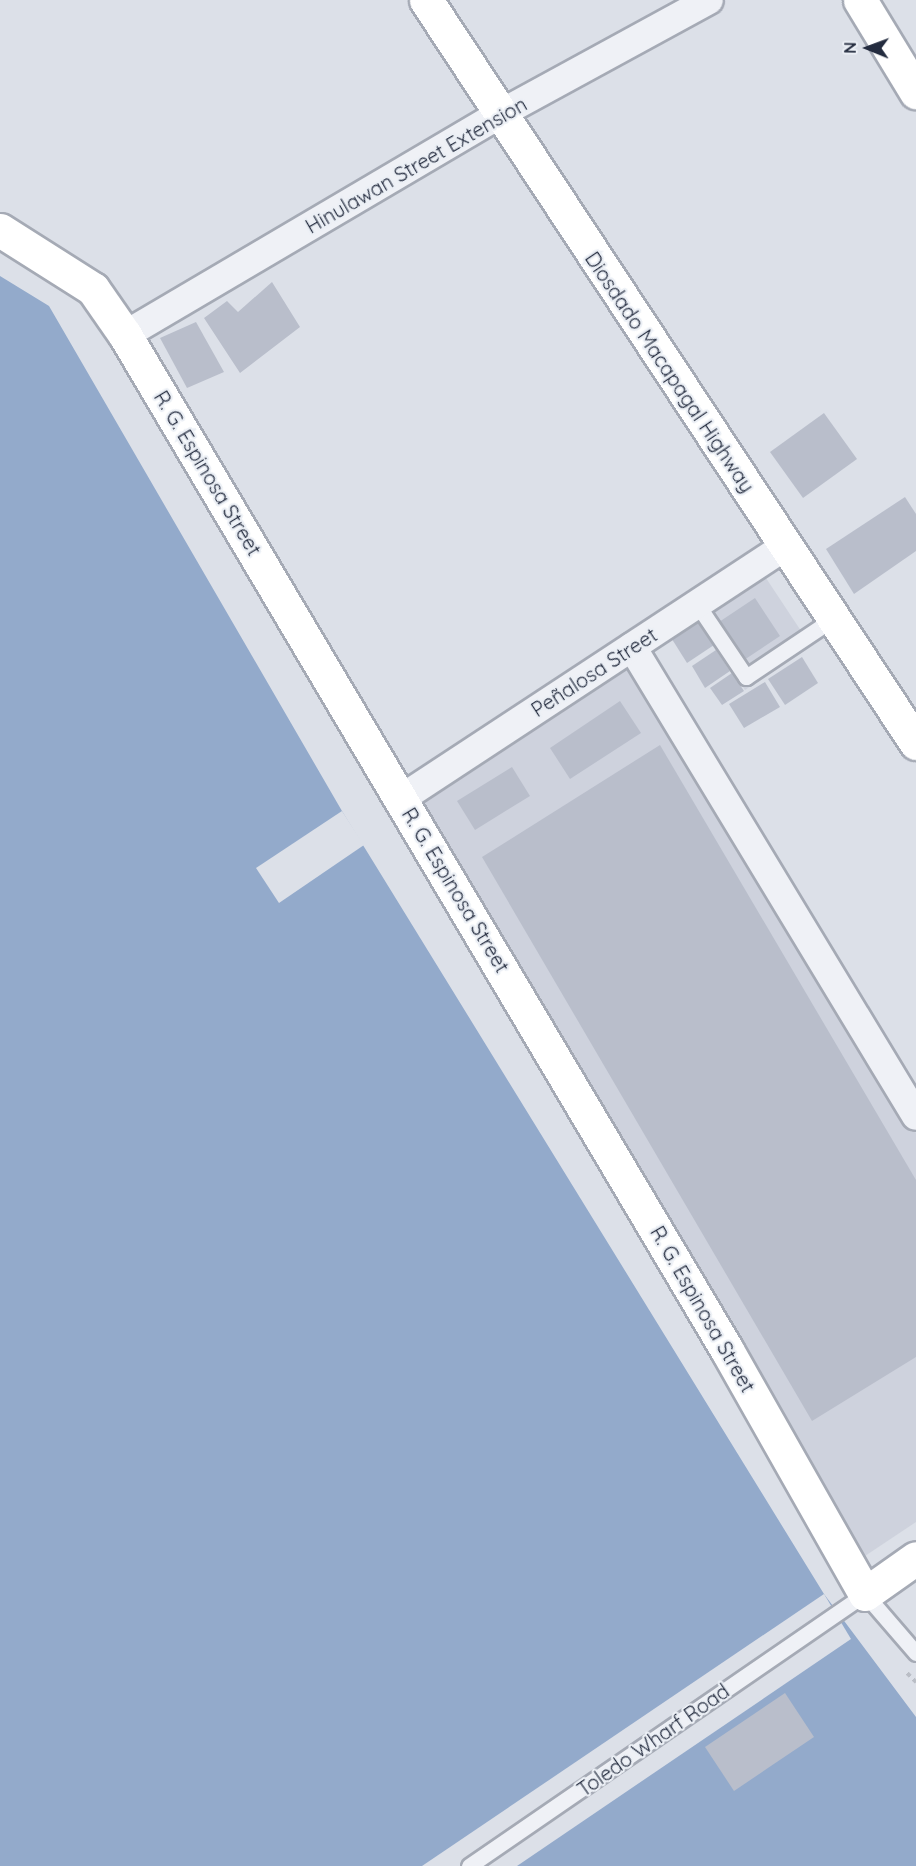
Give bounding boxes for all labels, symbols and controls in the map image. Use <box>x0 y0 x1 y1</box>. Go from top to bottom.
north arrow <box>838 18 898 78</box>
text: N <box>840 42 860 54</box>
street label: Hinulawan Street Extension <box>301 92 531 238</box>
street label: Diosdado Macapagal Highway <box>580 247 760 497</box>
street label: R. G. Espinosa Street <box>149 386 267 560</box>
street label: Peñalosa Street <box>527 622 661 722</box>
street label: R. G. Espinosa Street <box>397 803 515 977</box>
street label: R. G. Espinosa Street <box>646 1222 760 1396</box>
street label: Toledo Wharf Road <box>572 1679 734 1801</box>

